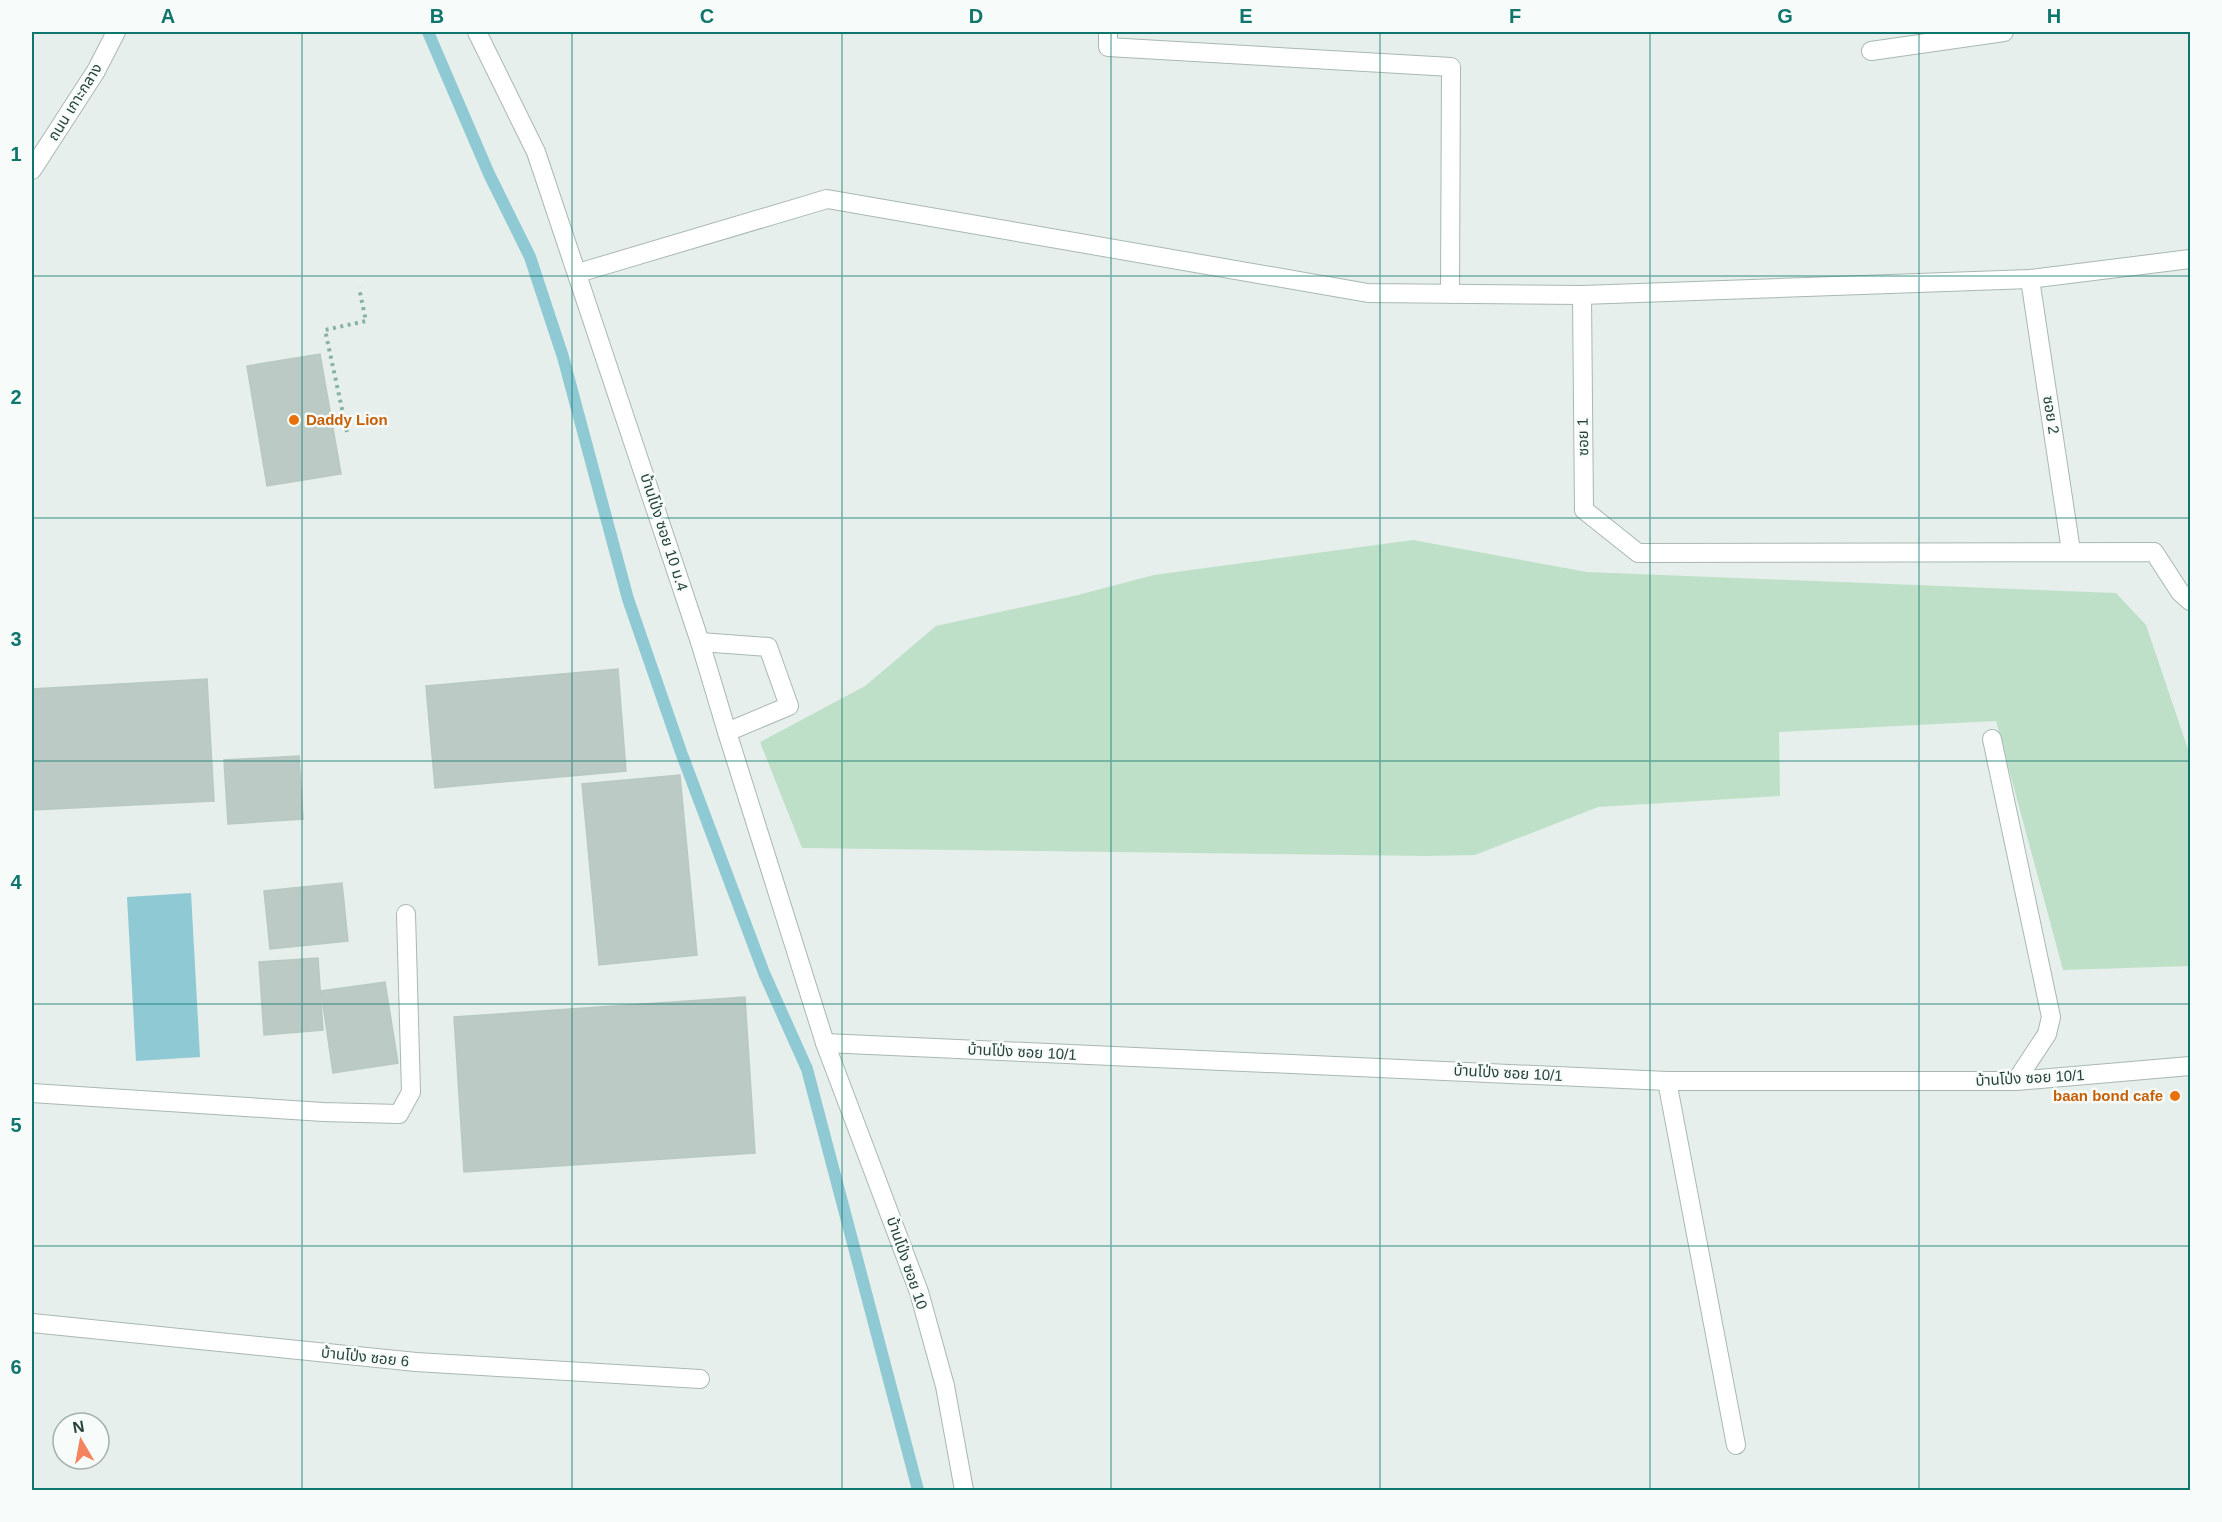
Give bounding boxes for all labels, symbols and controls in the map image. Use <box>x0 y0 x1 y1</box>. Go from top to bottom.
text: A <box>161 5 175 27</box>
text: B <box>430 5 444 27</box>
text: C <box>700 5 714 27</box>
text: D <box>969 5 983 27</box>
text: E <box>1239 5 1253 27</box>
text: F <box>1509 5 1521 27</box>
text: G <box>1777 5 1793 27</box>
text: H <box>2047 5 2061 27</box>
street label: ถนน เกาะกลาง <box>44 60 105 144</box>
text: 1 <box>10 143 22 165</box>
text: 2 <box>10 386 22 408</box>
street label: ซอย 2 <box>2040 395 2063 435</box>
place label: Daddy Lion <box>306 411 388 428</box>
marker: Daddy Lion <box>287 413 301 427</box>
street label: ซอย 1 <box>1574 418 1591 456</box>
street label: บ้านโป่ง ซอย 10 ม.4 <box>637 471 692 593</box>
text: 3 <box>10 628 22 650</box>
text: 4 <box>10 871 22 893</box>
street label: บ้านโป่ง ซอย 10/1 <box>967 1040 1077 1063</box>
street label: บ้านโป่ง ซอย 10/1 <box>1453 1061 1563 1084</box>
street label: บ้านโป่ง ซอย 10/1 <box>1975 1066 2085 1089</box>
place label: baan bond cafe <box>2053 1087 2163 1104</box>
marker: baan bond cafe <box>2168 1089 2182 1103</box>
text: 5 <box>10 1114 22 1136</box>
street label: บ้านโป่ง ซอย 10 <box>884 1214 931 1311</box>
street label: บ้านโป่ง ซอย 6 <box>320 1343 410 1370</box>
text: 6 <box>10 1356 22 1378</box>
north arrow <box>51 1411 111 1471</box>
text: N <box>71 1417 86 1436</box>

